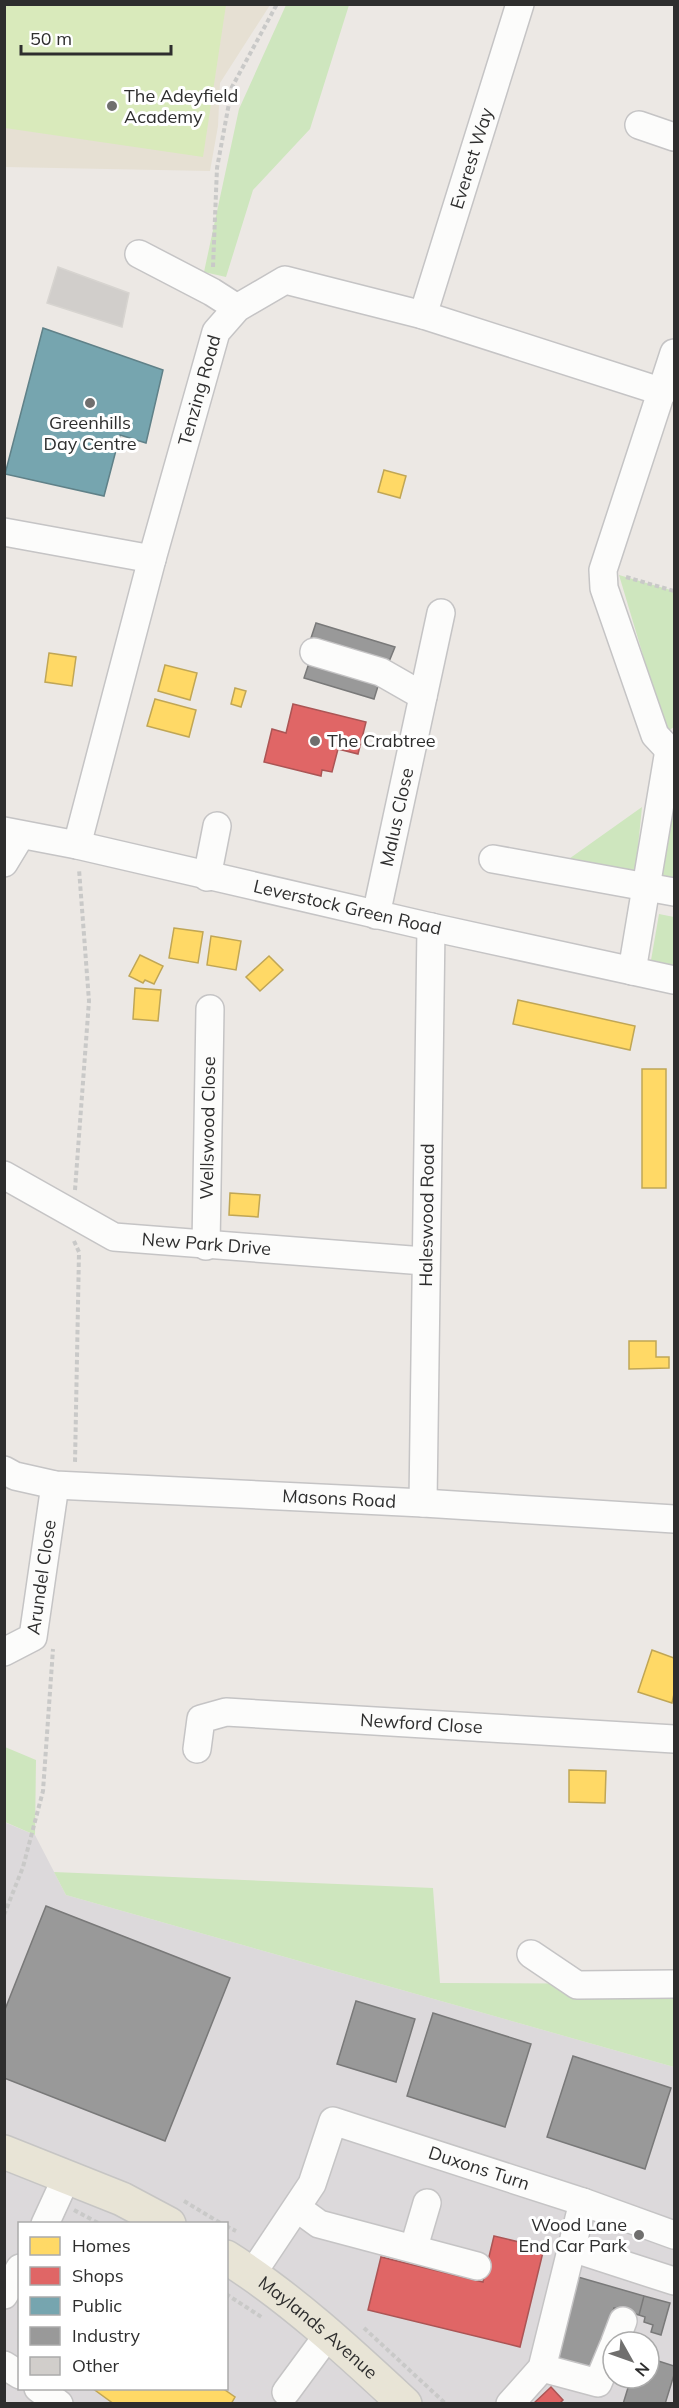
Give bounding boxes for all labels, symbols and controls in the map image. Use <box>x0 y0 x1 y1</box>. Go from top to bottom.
scale bar <box>21 18 171 56</box>
text: 50 m <box>30 27 72 50</box>
place label: The Adeyfield Academy <box>124 84 238 128</box>
marker: The Adeyfield Academy <box>105 99 119 113</box>
street label: Everest Way <box>445 104 498 212</box>
street label: Tenzing Road <box>173 332 226 448</box>
marker: Greenhills Day Centre <box>83 396 97 410</box>
place label: Greenhills Day Centre <box>44 411 136 455</box>
place label: The Crabtree <box>327 729 435 752</box>
marker: The Crabtree <box>308 734 322 748</box>
street label: Malus Close <box>375 766 418 869</box>
street label: Leverstock Green Road <box>252 874 444 940</box>
street label: Wellswood Close <box>195 1056 220 1200</box>
street label: Haleswood Road <box>414 1143 439 1287</box>
street label: New Park Drive <box>141 1227 272 1260</box>
street label: Masons Road <box>282 1484 397 1513</box>
street label: Arundel Close <box>21 1518 61 1636</box>
street label: Newford Close <box>360 1708 483 1738</box>
street label: Duxons Turn <box>426 2141 533 2195</box>
place label: Wood Lane End Car Park <box>518 2213 628 2257</box>
legend <box>18 2222 228 2390</box>
marker: Wood Lane End Car Park <box>632 2228 646 2242</box>
text: Homes <box>72 2234 131 2257</box>
text: Shops <box>72 2264 124 2287</box>
street label: Maylands Avenue <box>254 2271 383 2384</box>
text: Public <box>72 2294 122 2317</box>
text: Industry <box>72 2324 141 2347</box>
north arrow <box>601 2330 661 2390</box>
text: Other <box>72 2354 120 2377</box>
text: N <box>631 2359 654 2381</box>

